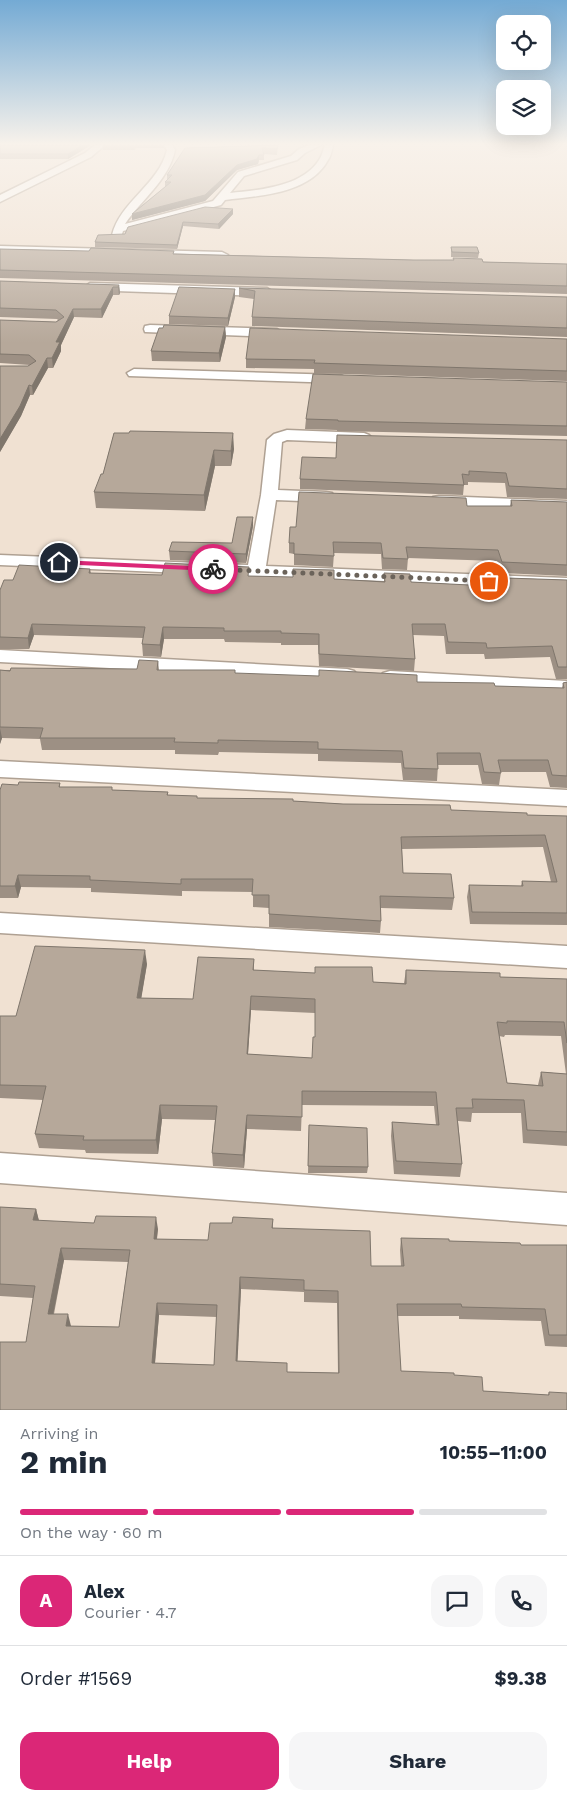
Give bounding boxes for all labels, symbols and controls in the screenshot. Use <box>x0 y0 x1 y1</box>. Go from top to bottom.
map controls <box>496 15 551 135</box>
button: locate <box>496 15 551 70</box>
button: layers <box>496 80 551 135</box>
pin <box>38 541 80 583</box>
courier <box>188 544 238 594</box>
icon: home <box>45 548 73 576</box>
icon: bike <box>199 555 227 583</box>
pin <box>468 560 510 602</box>
icon: bag <box>475 567 503 595</box>
text: Arriving in <box>20 1424 98 1443</box>
text: 10:55–11:00 <box>440 1441 547 1464</box>
text: 2 min <box>20 1443 108 1481</box>
text: On the way · 60 m <box>20 1523 162 1542</box>
button: chat <box>431 1575 483 1627</box>
button: phone <box>495 1575 547 1627</box>
text: Alex <box>84 1580 125 1603</box>
text: A <box>40 1589 52 1612</box>
text: Courier · 4.7 <box>84 1603 177 1622</box>
text: Order #1569 <box>20 1667 132 1690</box>
text: $9.38 <box>495 1667 547 1690</box>
button: Help <box>20 1732 279 1790</box>
button: Share <box>289 1732 547 1790</box>

